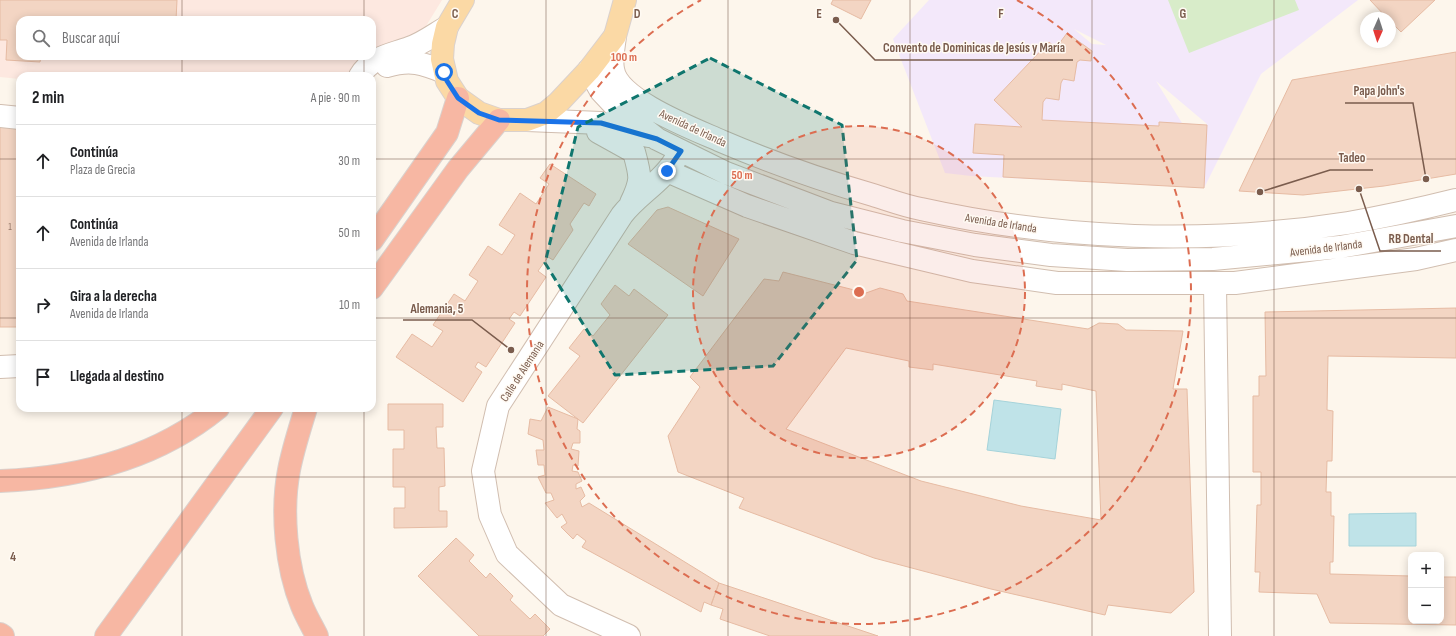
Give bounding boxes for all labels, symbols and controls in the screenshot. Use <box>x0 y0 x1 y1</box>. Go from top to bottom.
text: C <box>452 6 459 22</box>
text: D <box>634 6 641 22</box>
text: E <box>816 6 822 22</box>
text: F <box>998 6 1004 22</box>
text: G <box>1180 6 1187 22</box>
north arrow <box>1360 12 1396 48</box>
search box <box>16 16 376 60</box>
icon: search <box>30 27 52 49</box>
text: Buscar aquí <box>62 29 120 48</box>
callout: Convento de Dominicas de Jesús y María <box>875 35 1073 60</box>
text: Convento de Dominicas de Jesús y María <box>883 40 1065 56</box>
text: 100 m <box>611 50 637 65</box>
route start <box>435 63 453 81</box>
callout: Papa John's <box>1345 78 1413 103</box>
text: Papa John's <box>1353 83 1405 99</box>
text: 2 min <box>32 88 64 108</box>
text: A pie · 90 m <box>311 90 360 106</box>
street label: Avenida de Irlanda <box>656 106 729 151</box>
text: Continúa <box>70 143 118 162</box>
callout: Tadeo <box>1330 145 1373 170</box>
icon: ahead <box>32 150 54 172</box>
text: Tadeo <box>1338 150 1366 166</box>
text: 30 m <box>338 153 360 169</box>
text: Plaza de Grecia <box>70 162 135 178</box>
route end <box>658 162 676 180</box>
text: 50 m <box>732 168 752 183</box>
street label: Avenida de Irlanda <box>963 210 1038 237</box>
text: Continúa <box>70 215 118 234</box>
house number: 1 <box>8 221 12 233</box>
icon: ahead <box>32 222 54 244</box>
text: 50 m <box>339 225 360 241</box>
callout: RB Dental <box>1380 226 1441 251</box>
text: RB Dental <box>1389 231 1434 247</box>
text: Avenida de Irlanda <box>70 234 149 250</box>
street label: Avenida de Irlanda <box>1288 237 1363 260</box>
centre of rings <box>852 285 866 299</box>
text: Gira a la derecha <box>70 287 157 306</box>
icon: right <box>32 294 54 316</box>
callout: Alemania, 5 <box>403 295 472 320</box>
text: 10 m <box>339 297 360 313</box>
text: Alemania, 5 <box>410 301 464 317</box>
text: Avenida de Irlanda <box>70 306 149 322</box>
street label: Calle de Alemania <box>497 338 548 405</box>
icon: arrive <box>32 366 54 388</box>
text: Llegada al destino <box>70 367 164 386</box>
text: 4 <box>10 549 16 565</box>
map controls <box>1408 552 1444 624</box>
button: + <box>1408 552 1444 588</box>
button: − <box>1408 588 1444 624</box>

